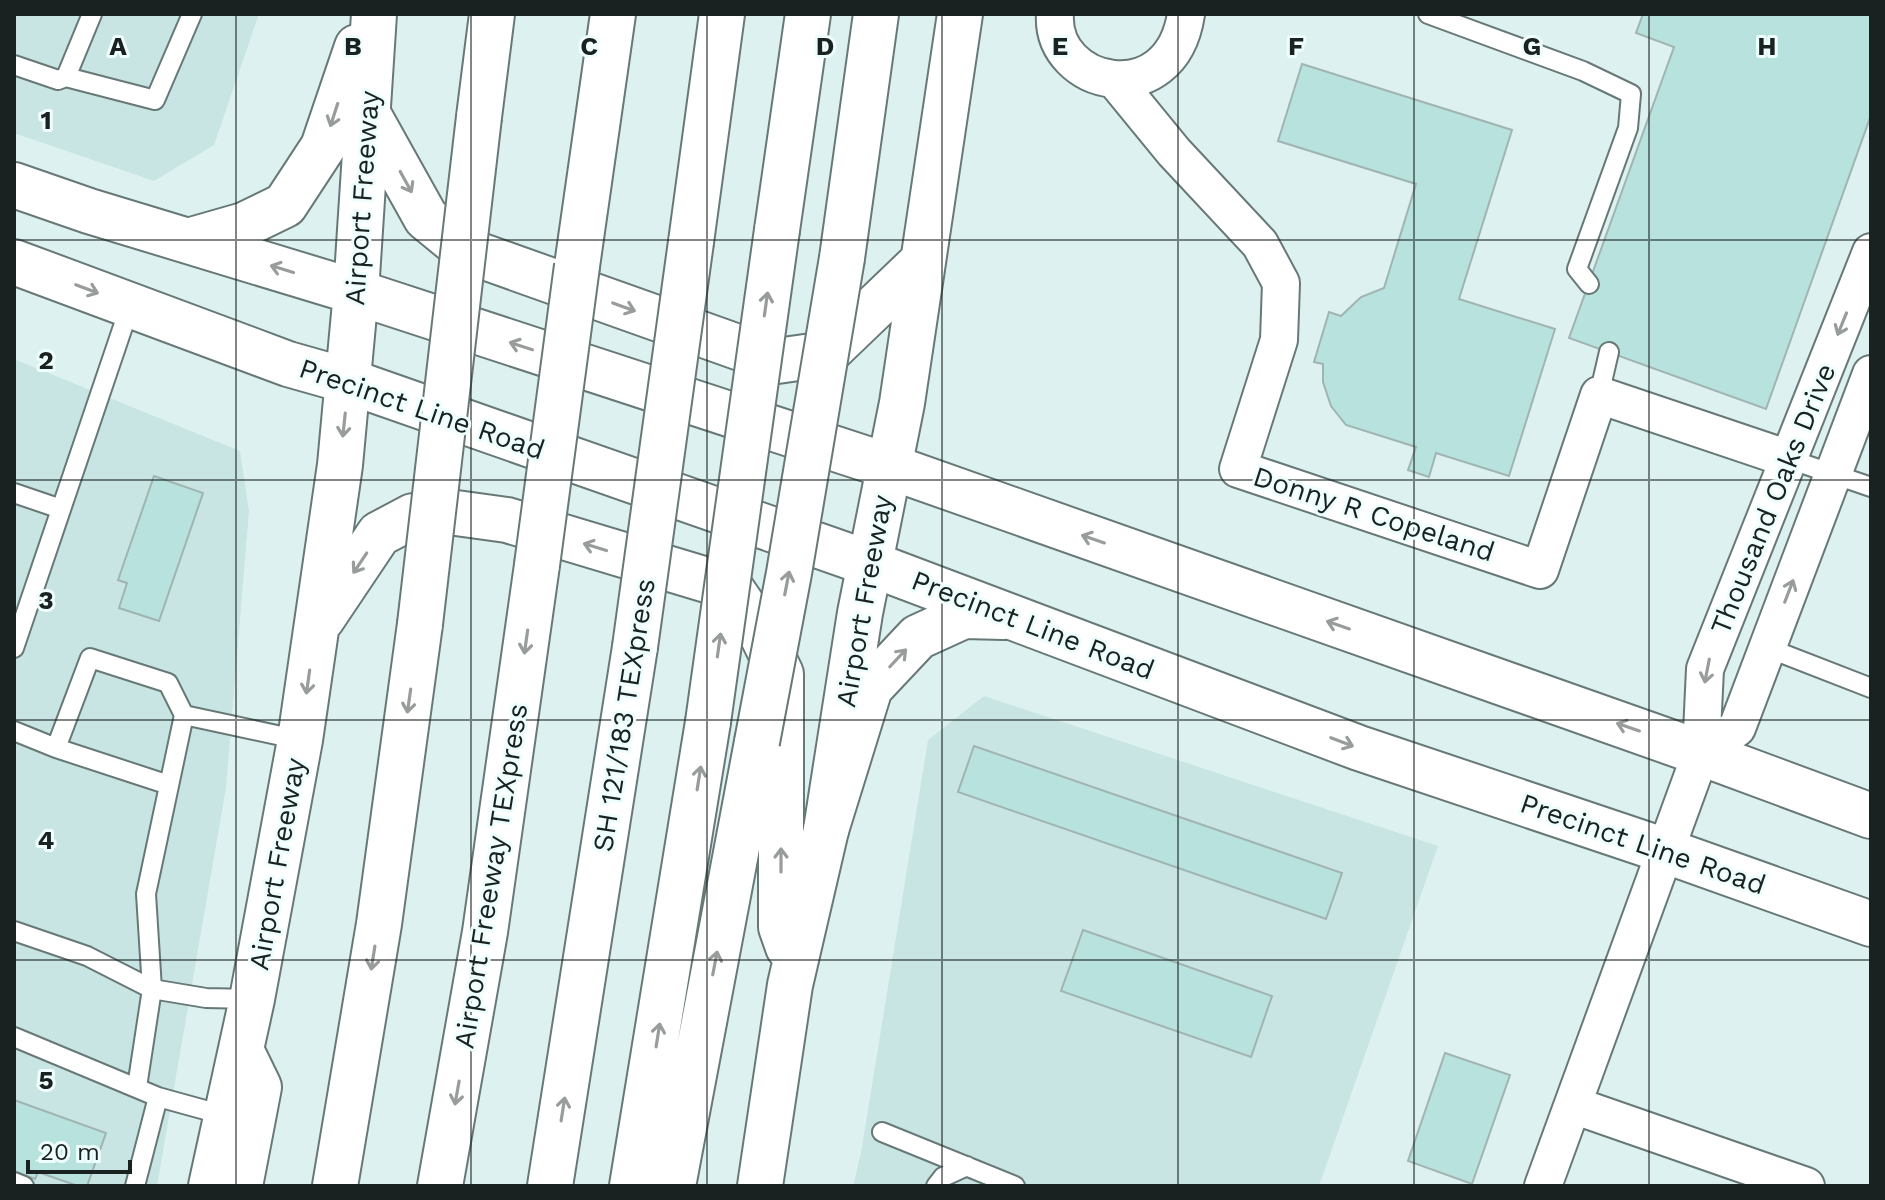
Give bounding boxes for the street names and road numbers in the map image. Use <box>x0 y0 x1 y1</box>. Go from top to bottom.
street label: Airport Freeway <box>338 89 386 306</box>
street label: Precinct Line Road <box>295 352 549 466</box>
street label: Thousand Oaks Drive <box>1704 359 1842 639</box>
street label: Donny R Copeland <box>1249 459 1499 569</box>
street label: Airport Freeway <box>829 492 899 710</box>
street label: Precinct Line Road <box>907 564 1159 686</box>
street label: SH 121/183 TEXpress <box>586 576 662 854</box>
street label: Airport Freeway TEXpress <box>447 701 535 1051</box>
street label: Airport Freeway <box>242 755 312 973</box>
street label: Precinct Line Road <box>1516 787 1770 901</box>

